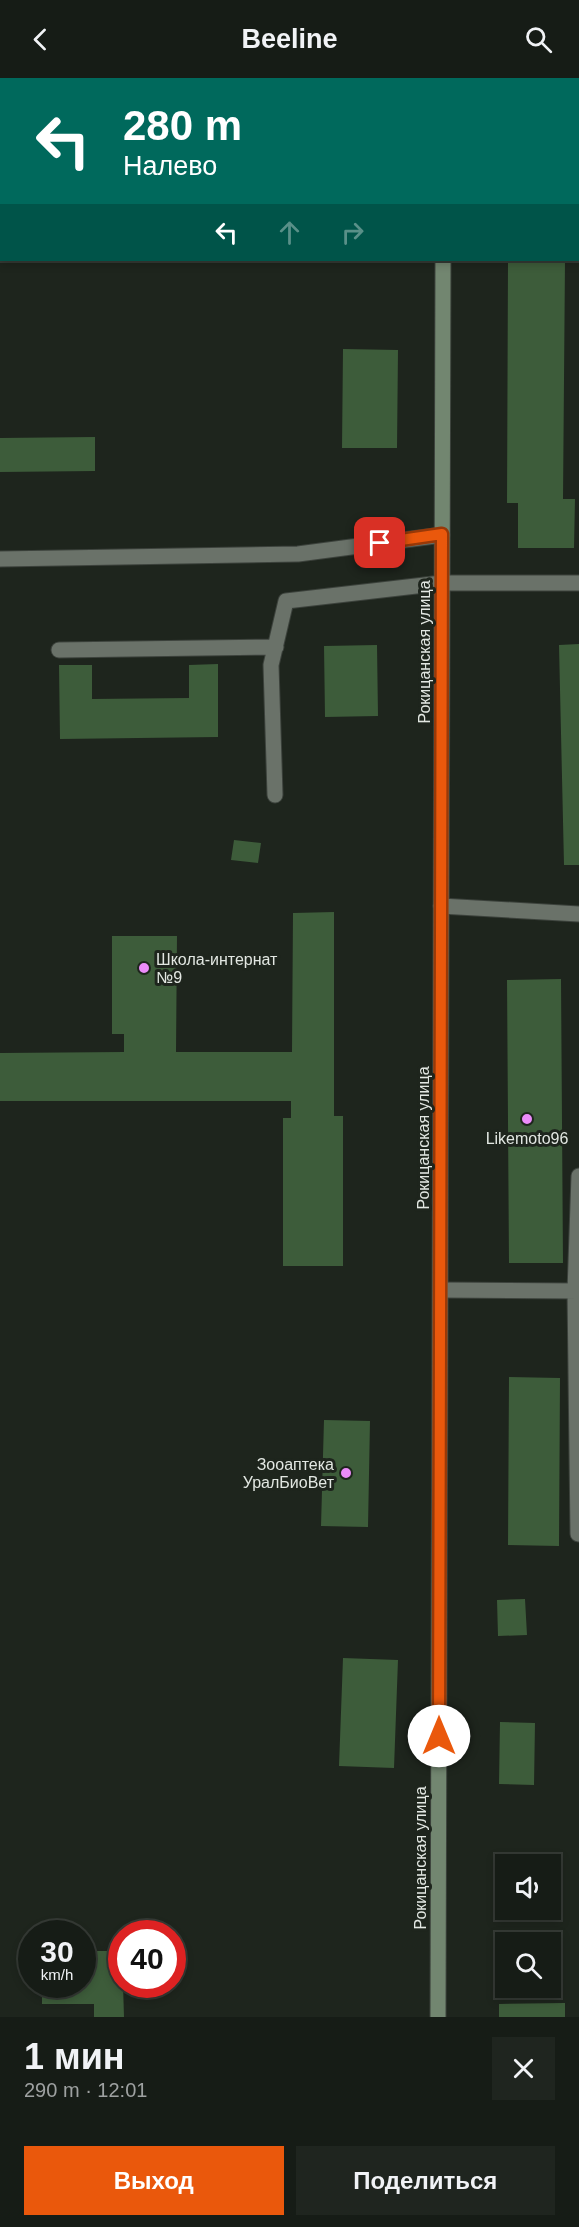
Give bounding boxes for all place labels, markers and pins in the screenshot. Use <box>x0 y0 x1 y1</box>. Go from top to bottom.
pin <box>354 517 405 568</box>
place label: Школа-интернат №9 <box>156 951 278 986</box>
marker: Школа-интернат №9 <box>137 961 151 975</box>
marker: Likemoto96 <box>520 1112 534 1126</box>
place label: Likemoto96 <box>486 1130 568 1147</box>
place label: Зооаптека УралБиоВет <box>243 1456 335 1491</box>
marker: Зооаптека УралБиоВет <box>339 1466 353 1480</box>

